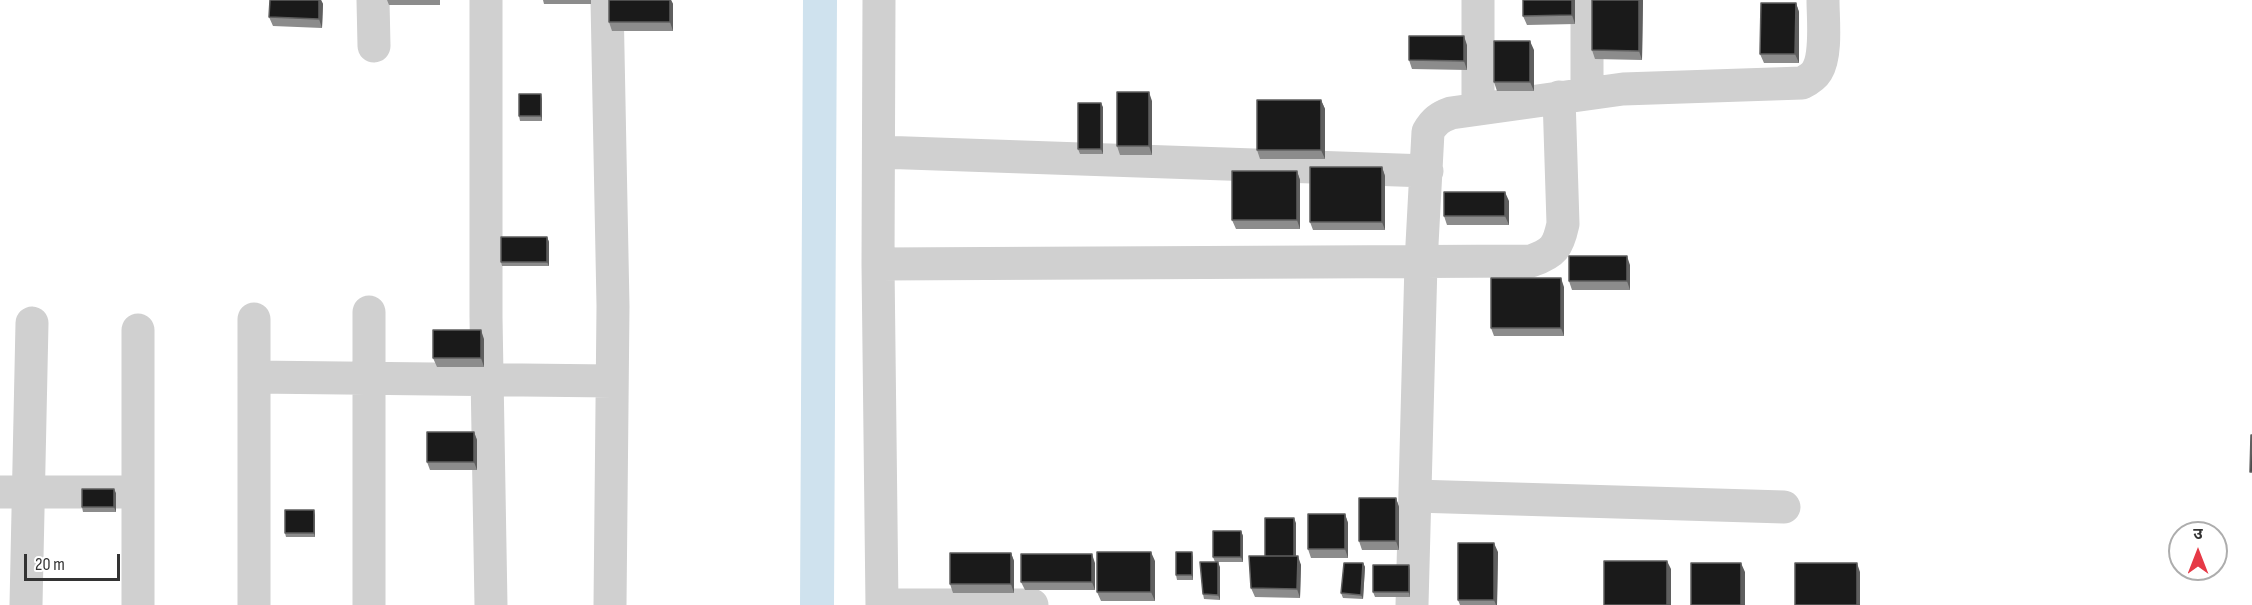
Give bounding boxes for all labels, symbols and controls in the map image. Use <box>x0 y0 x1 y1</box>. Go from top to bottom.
north arrow <box>2168 521 2228 581</box>
text: उ <box>2193 525 2203 544</box>
scale bar <box>27 542 123 580</box>
text: 20 m <box>35 554 65 575</box>

